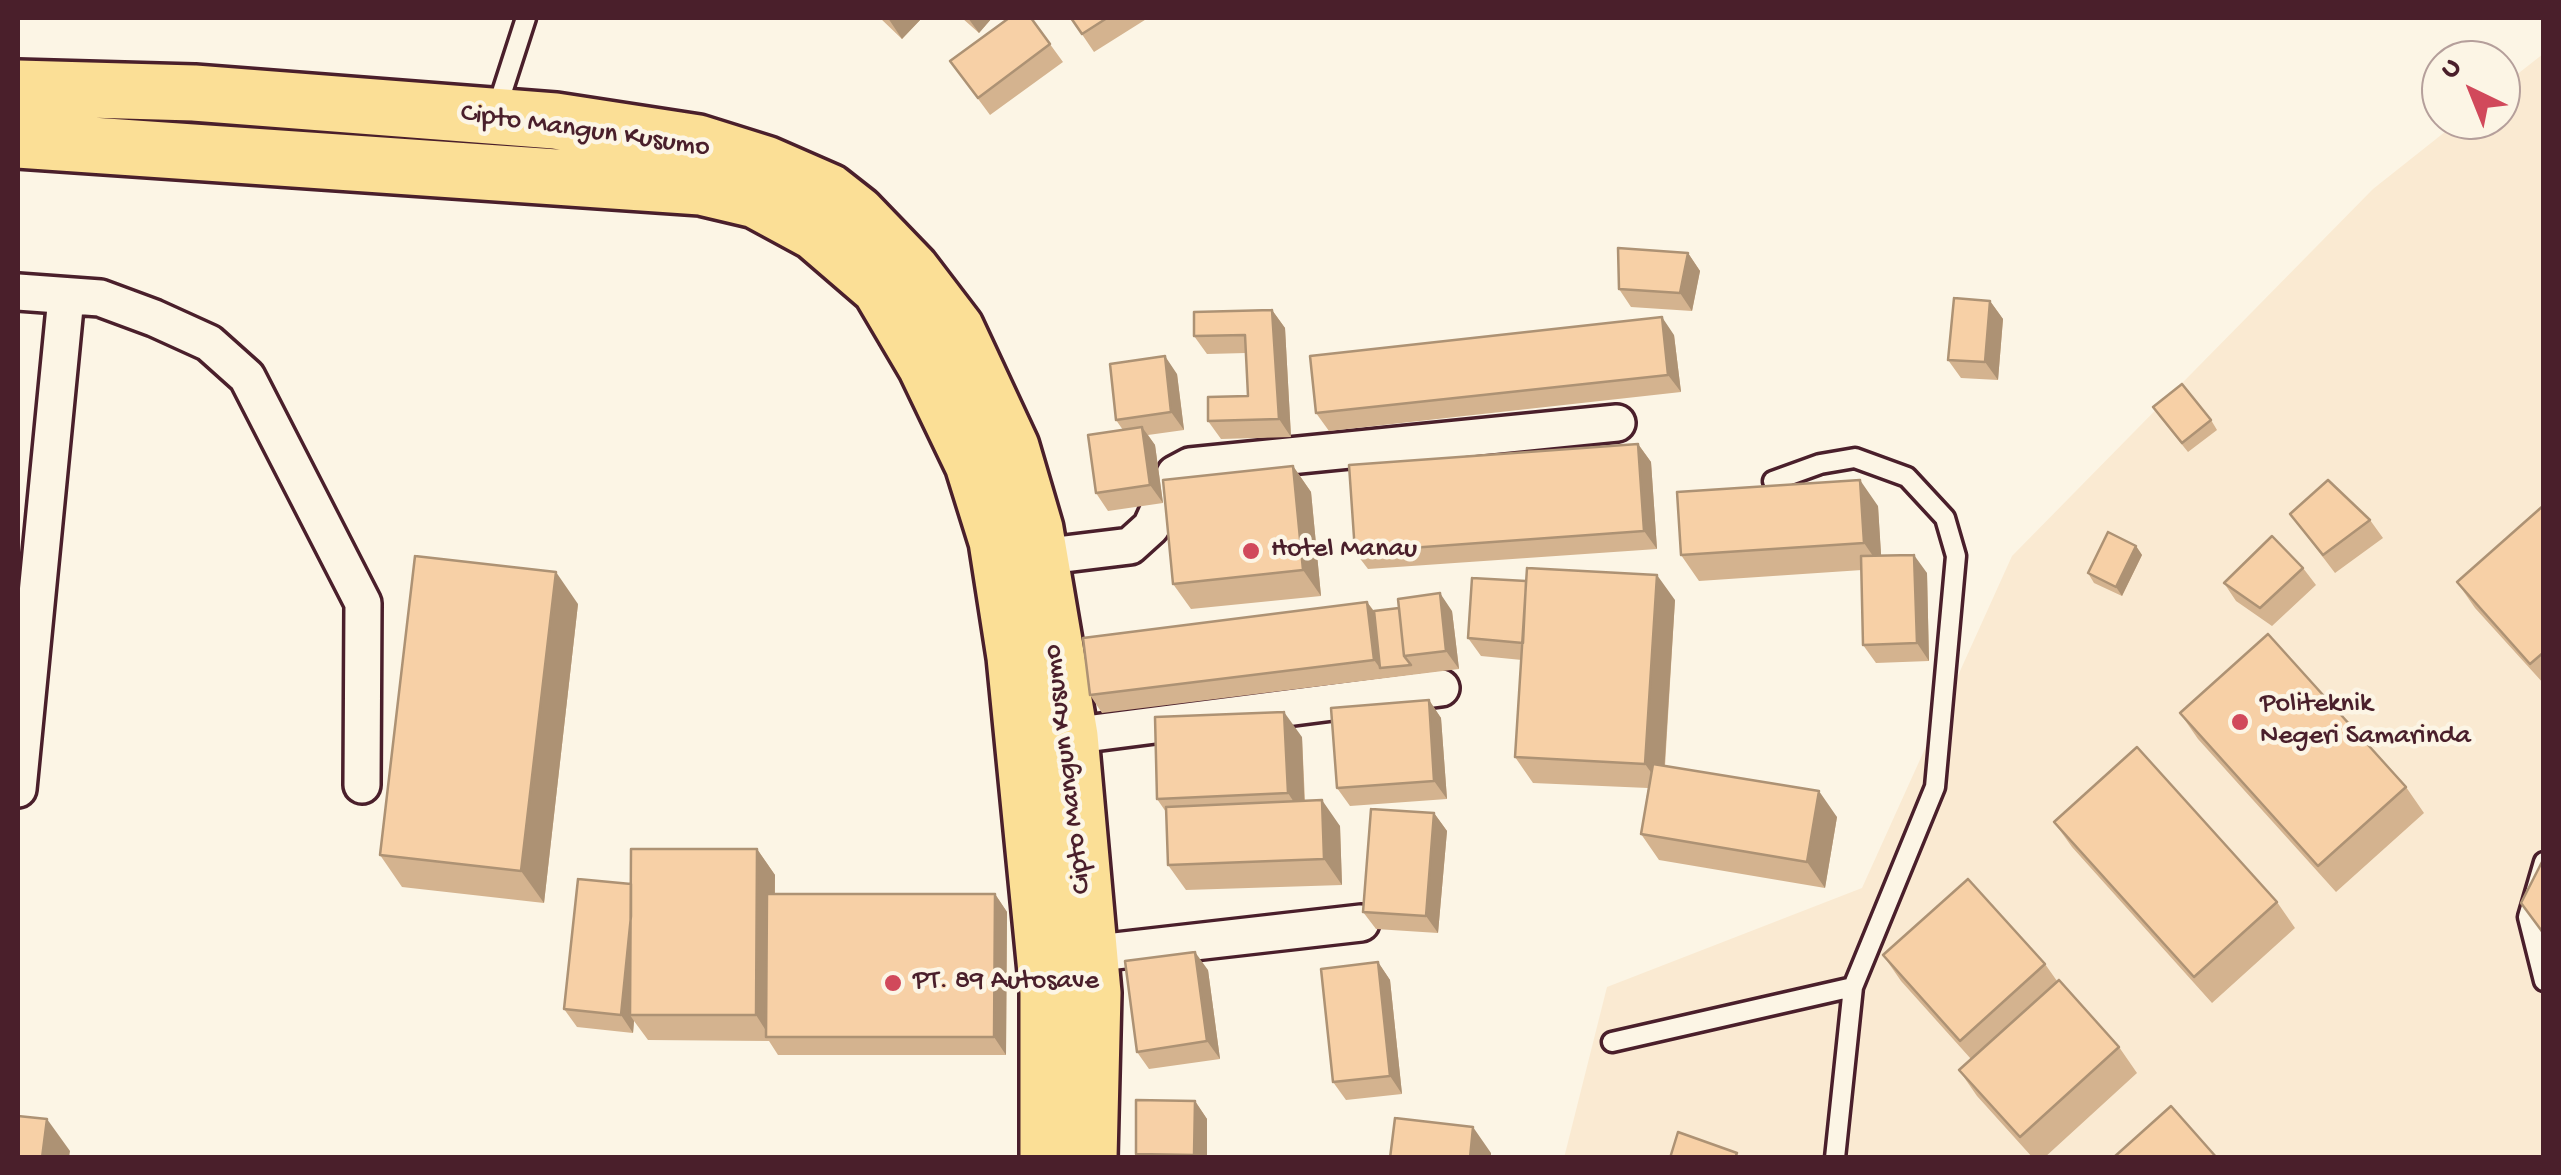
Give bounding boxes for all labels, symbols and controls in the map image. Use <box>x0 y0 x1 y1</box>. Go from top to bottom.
north arrow <box>2421 40 2521 140</box>
text: U <box>2434 52 2469 87</box>
street label: Cipto Mangun Kusumo <box>458 98 712 166</box>
place label: Hotel Manau <box>1271 534 1417 568</box>
marker: Hotel Manau <box>1240 540 1262 562</box>
street label: Cipto Mangun Kusumo <box>1037 642 1101 896</box>
place label: Politeknik Negeri Samarinda <box>2260 689 2471 755</box>
marker: Politeknik Negeri Samarinda <box>2229 711 2251 733</box>
place label: PT. 89 Autosave <box>913 966 1099 1000</box>
marker: PT. 89 Autosave <box>882 972 904 994</box>

